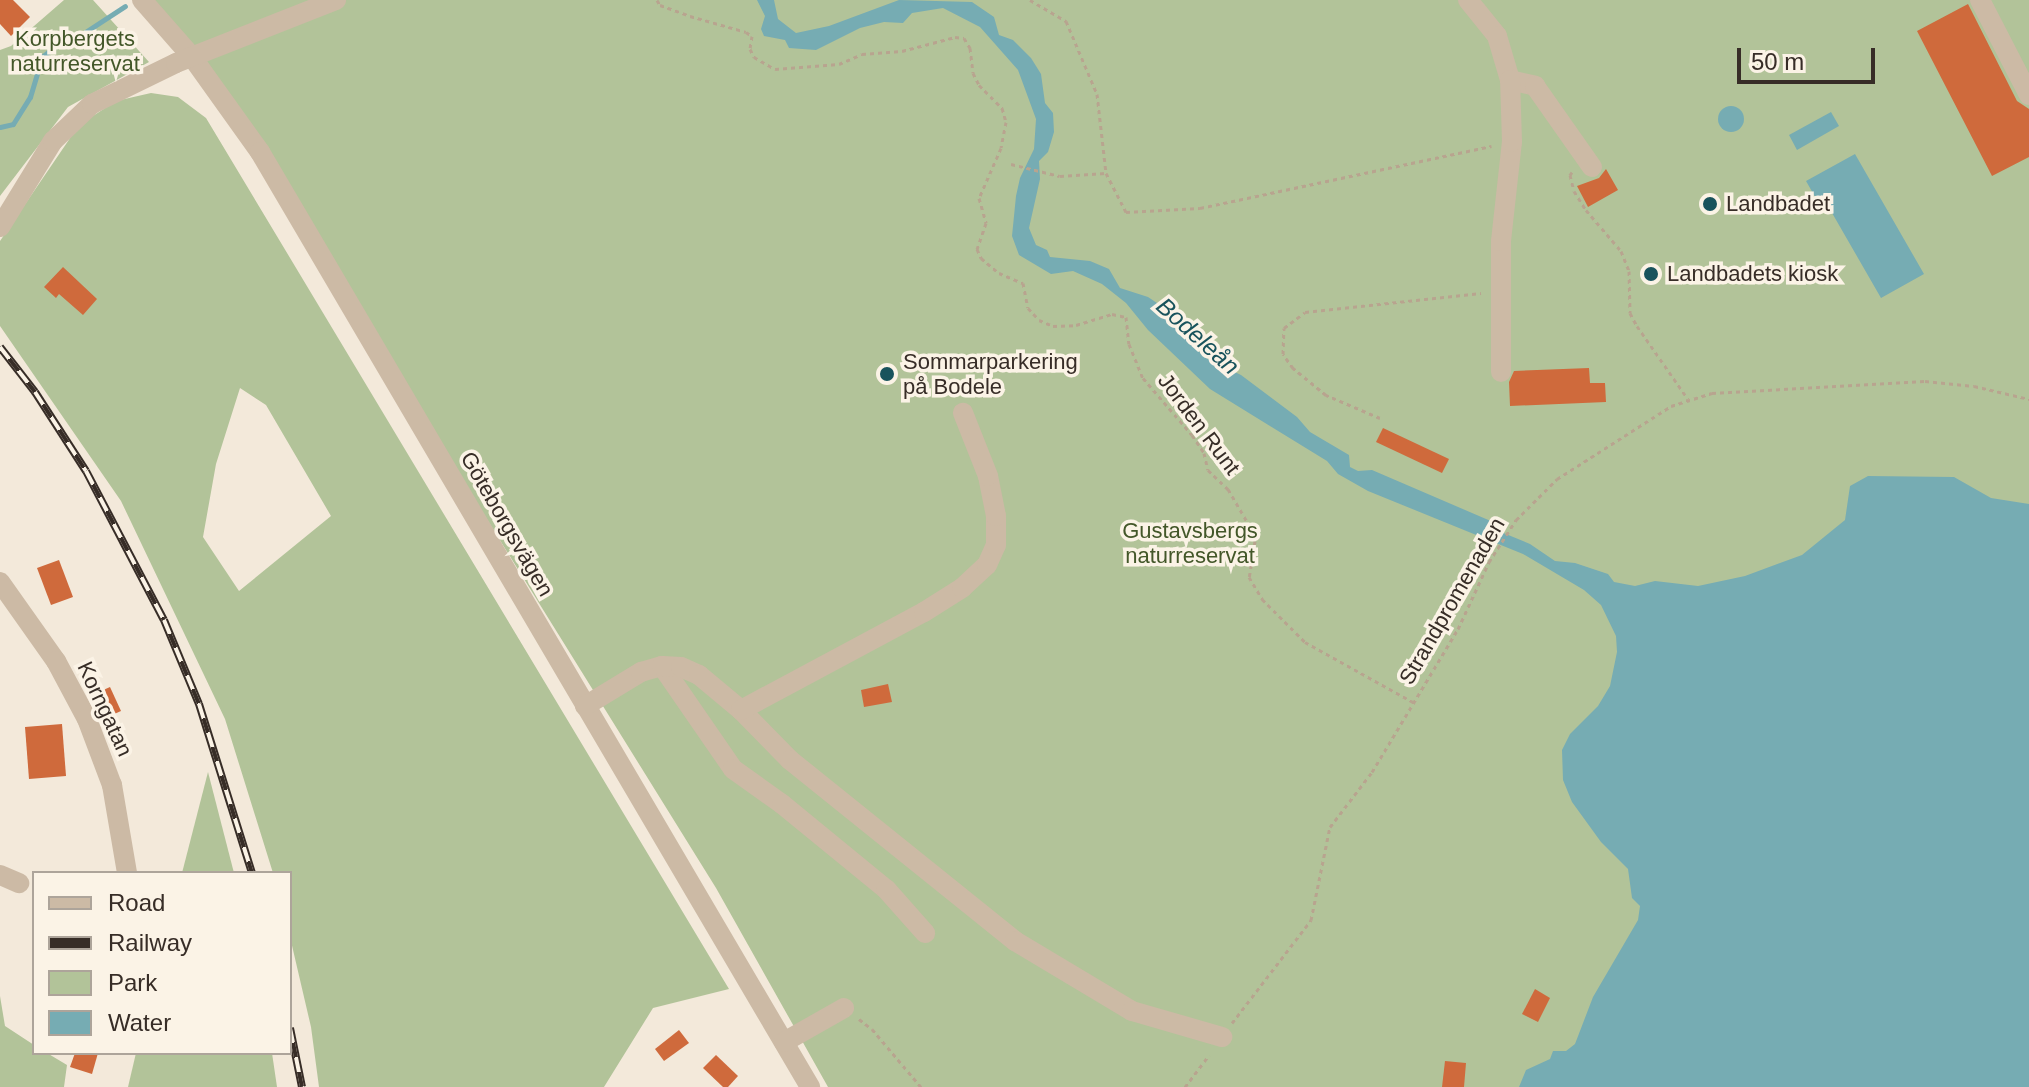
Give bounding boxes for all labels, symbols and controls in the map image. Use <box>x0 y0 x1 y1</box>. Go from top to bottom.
park label: Korpbergets naturreservat <box>10 25 140 76</box>
scale bar <box>1741 32 1879 82</box>
text: 50 m <box>1751 48 1804 75</box>
place label: Landbadet <box>1726 191 1830 217</box>
marker: Landbadet <box>1701 195 1719 213</box>
place label: Landbadets kiosk <box>1667 261 1838 287</box>
marker: Landbadets kiosk <box>1642 265 1660 283</box>
water label: Bodeleån <box>1151 291 1245 381</box>
place label: Sommarparkering på Bodele <box>903 348 1078 400</box>
marker: Sommarparkering på Bodele <box>878 365 896 383</box>
street label: Jorden Runt <box>1152 368 1246 480</box>
street label: Göteborgsvägen <box>455 447 559 601</box>
street label: Strandpromenaden <box>1393 513 1511 689</box>
park label: Gustavsbergs naturreservat <box>1122 517 1258 568</box>
street label: Korngatan <box>72 657 138 761</box>
legend <box>32 871 292 1055</box>
text: Road <box>108 889 165 916</box>
text: Railway <box>108 929 192 956</box>
text: Park <box>108 969 157 996</box>
text: Water <box>108 1009 171 1036</box>

